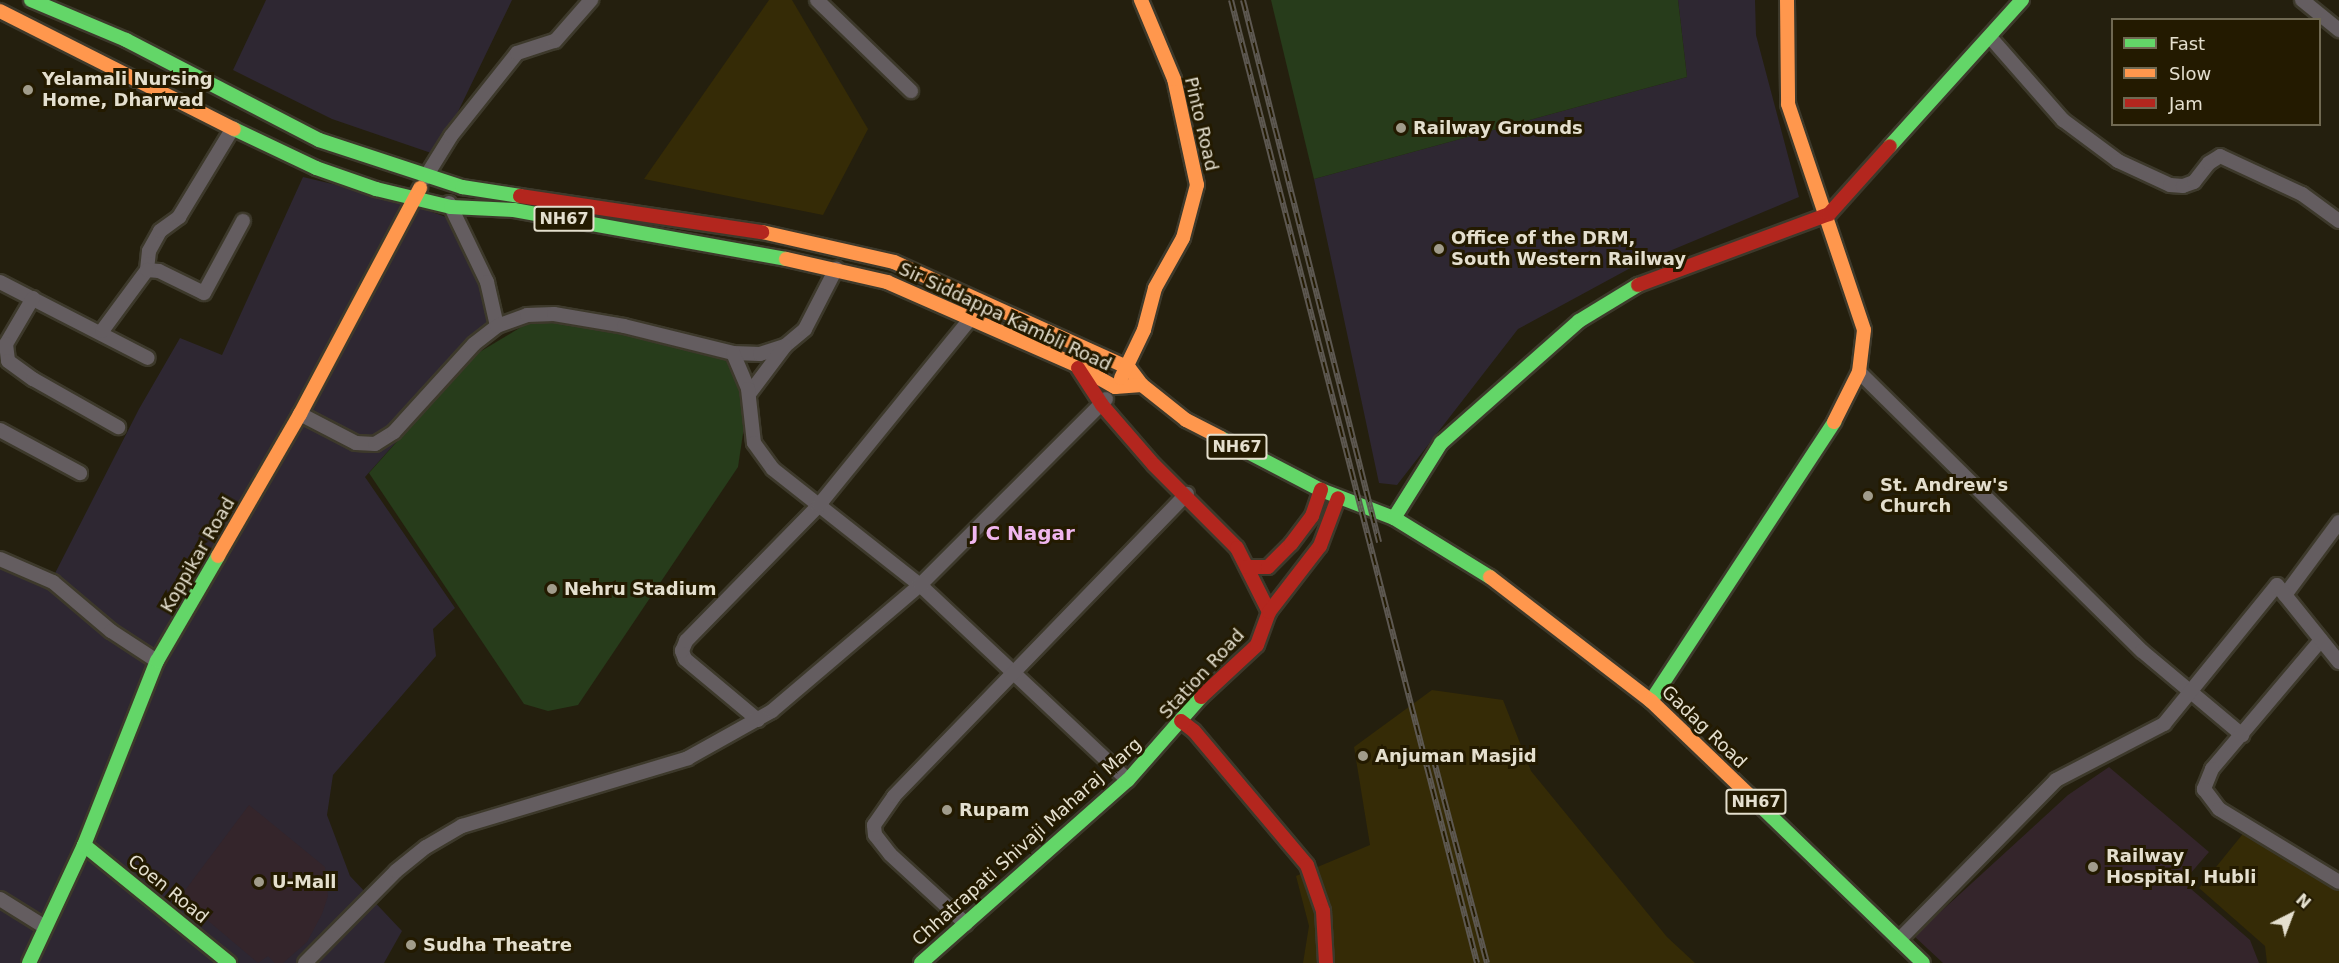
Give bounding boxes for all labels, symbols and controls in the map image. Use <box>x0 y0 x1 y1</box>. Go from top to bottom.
legend <box>2111 18 2321 126</box>
text: Fast <box>2169 33 2205 54</box>
text: Slow <box>2169 63 2211 84</box>
place label: Yelamali Nursing Home, Dharwad <box>42 69 213 112</box>
street label: Pinto Road <box>1180 75 1222 173</box>
marker: Yelamali Nursing Home, Dharwad <box>19 81 37 99</box>
text: Jam <box>2169 93 2203 114</box>
place label: Railway Grounds <box>1413 117 1583 139</box>
marker: Railway Grounds <box>1394 121 1408 135</box>
road number: NH67 <box>532 206 596 232</box>
place label: Office of the DRM, South Western Railway <box>1451 228 1686 270</box>
marker: Office of the DRM, South Western Railway <box>1432 242 1446 256</box>
street label: Sir Siddappa Kambli Road <box>895 258 1115 376</box>
road number: NH67 <box>1206 434 1268 460</box>
place label: St. Andrew's Church <box>1880 475 2008 518</box>
marker: St. Andrew's Church <box>1861 489 1875 503</box>
street label: Koppikar Road <box>156 494 240 616</box>
district label: J C Nagar <box>971 521 1075 545</box>
place label: Nehru Stadium <box>564 578 716 600</box>
marker: Nehru Stadium <box>545 582 559 596</box>
street label: Station Road <box>1155 625 1249 723</box>
street label: Gadag Road <box>1657 681 1751 773</box>
street label: Chhatrapati Shivaji Maharaj Marg <box>908 733 1146 951</box>
place label: Anjuman Masjid <box>1375 745 1537 767</box>
marker: Anjuman Masjid <box>1356 749 1370 763</box>
road number: NH67 <box>1724 789 1788 815</box>
place label: Rupam <box>959 799 1029 821</box>
marker: Rupam <box>940 803 954 817</box>
place label: Railway Hospital, Hubli <box>2106 846 2256 888</box>
street label: Coen Road <box>124 850 212 928</box>
marker: Railway Hospital, Hubli <box>2084 858 2102 876</box>
place label: U-Mall <box>272 871 336 893</box>
marker: U-Mall <box>250 873 268 891</box>
north arrow <box>2261 885 2321 945</box>
text: N <box>2292 890 2315 913</box>
place label: Sudha Theatre <box>423 934 572 956</box>
marker: Sudha Theatre <box>404 938 418 952</box>

